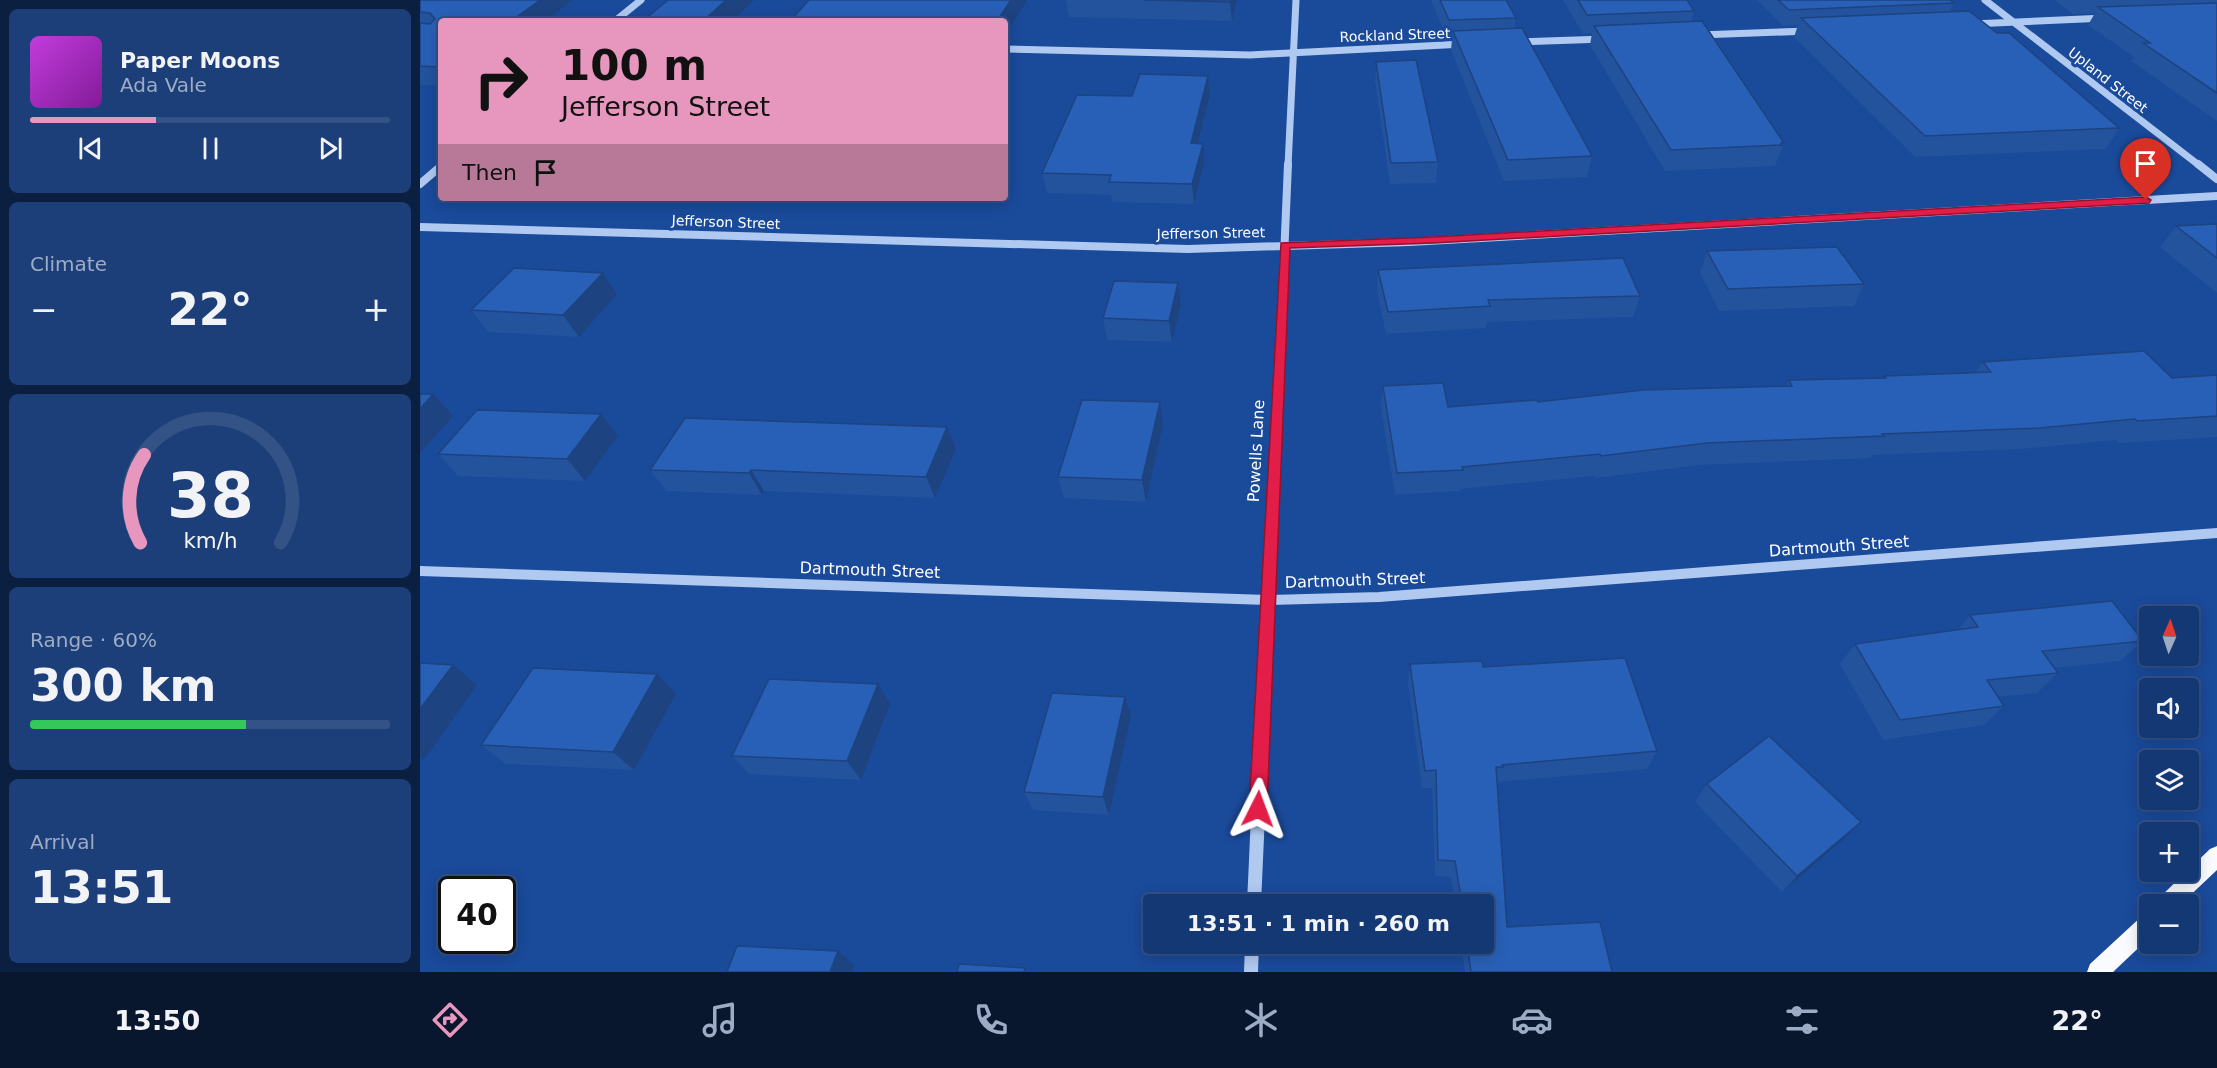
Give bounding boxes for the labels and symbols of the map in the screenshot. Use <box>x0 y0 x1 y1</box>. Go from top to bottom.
street label: Rockland Street <box>1339 25 1451 45</box>
street label: Upland Street <box>2065 44 2151 116</box>
pin <box>2120 138 2171 200</box>
street label: Jefferson Street <box>671 212 781 232</box>
street label: Jefferson Street <box>1156 224 1266 242</box>
street label: Powells Lane <box>1244 399 1268 503</box>
street label: Dartmouth Street <box>1768 532 1910 560</box>
street label: Dartmouth Street <box>799 558 941 582</box>
street label: Dartmouth Street <box>1284 568 1426 592</box>
north arrow <box>2139 606 2199 666</box>
position arrow <box>1226 777 1290 841</box>
speed limit sign: 40 <box>438 876 516 954</box>

